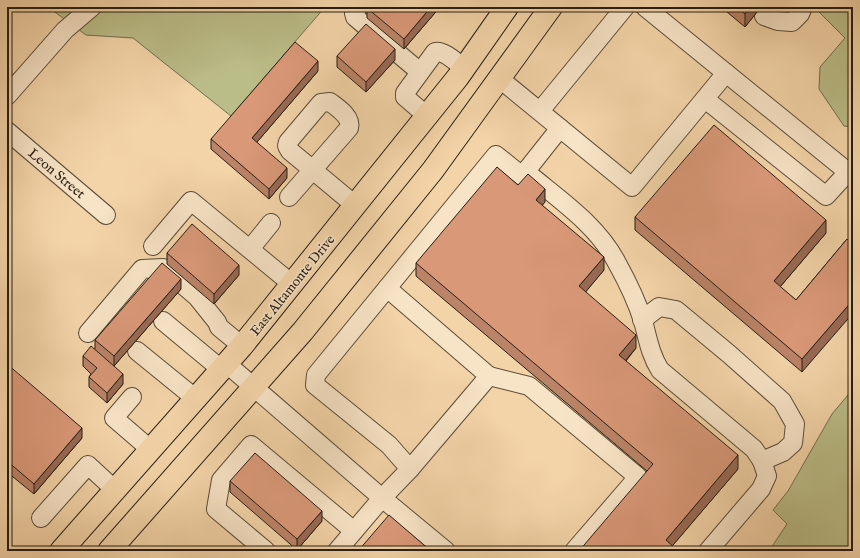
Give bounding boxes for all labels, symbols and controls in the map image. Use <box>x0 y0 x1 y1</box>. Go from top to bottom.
street label: Leon Street <box>24 145 89 203</box>
street label: East Altamonte Drive <box>246 231 340 340</box>

